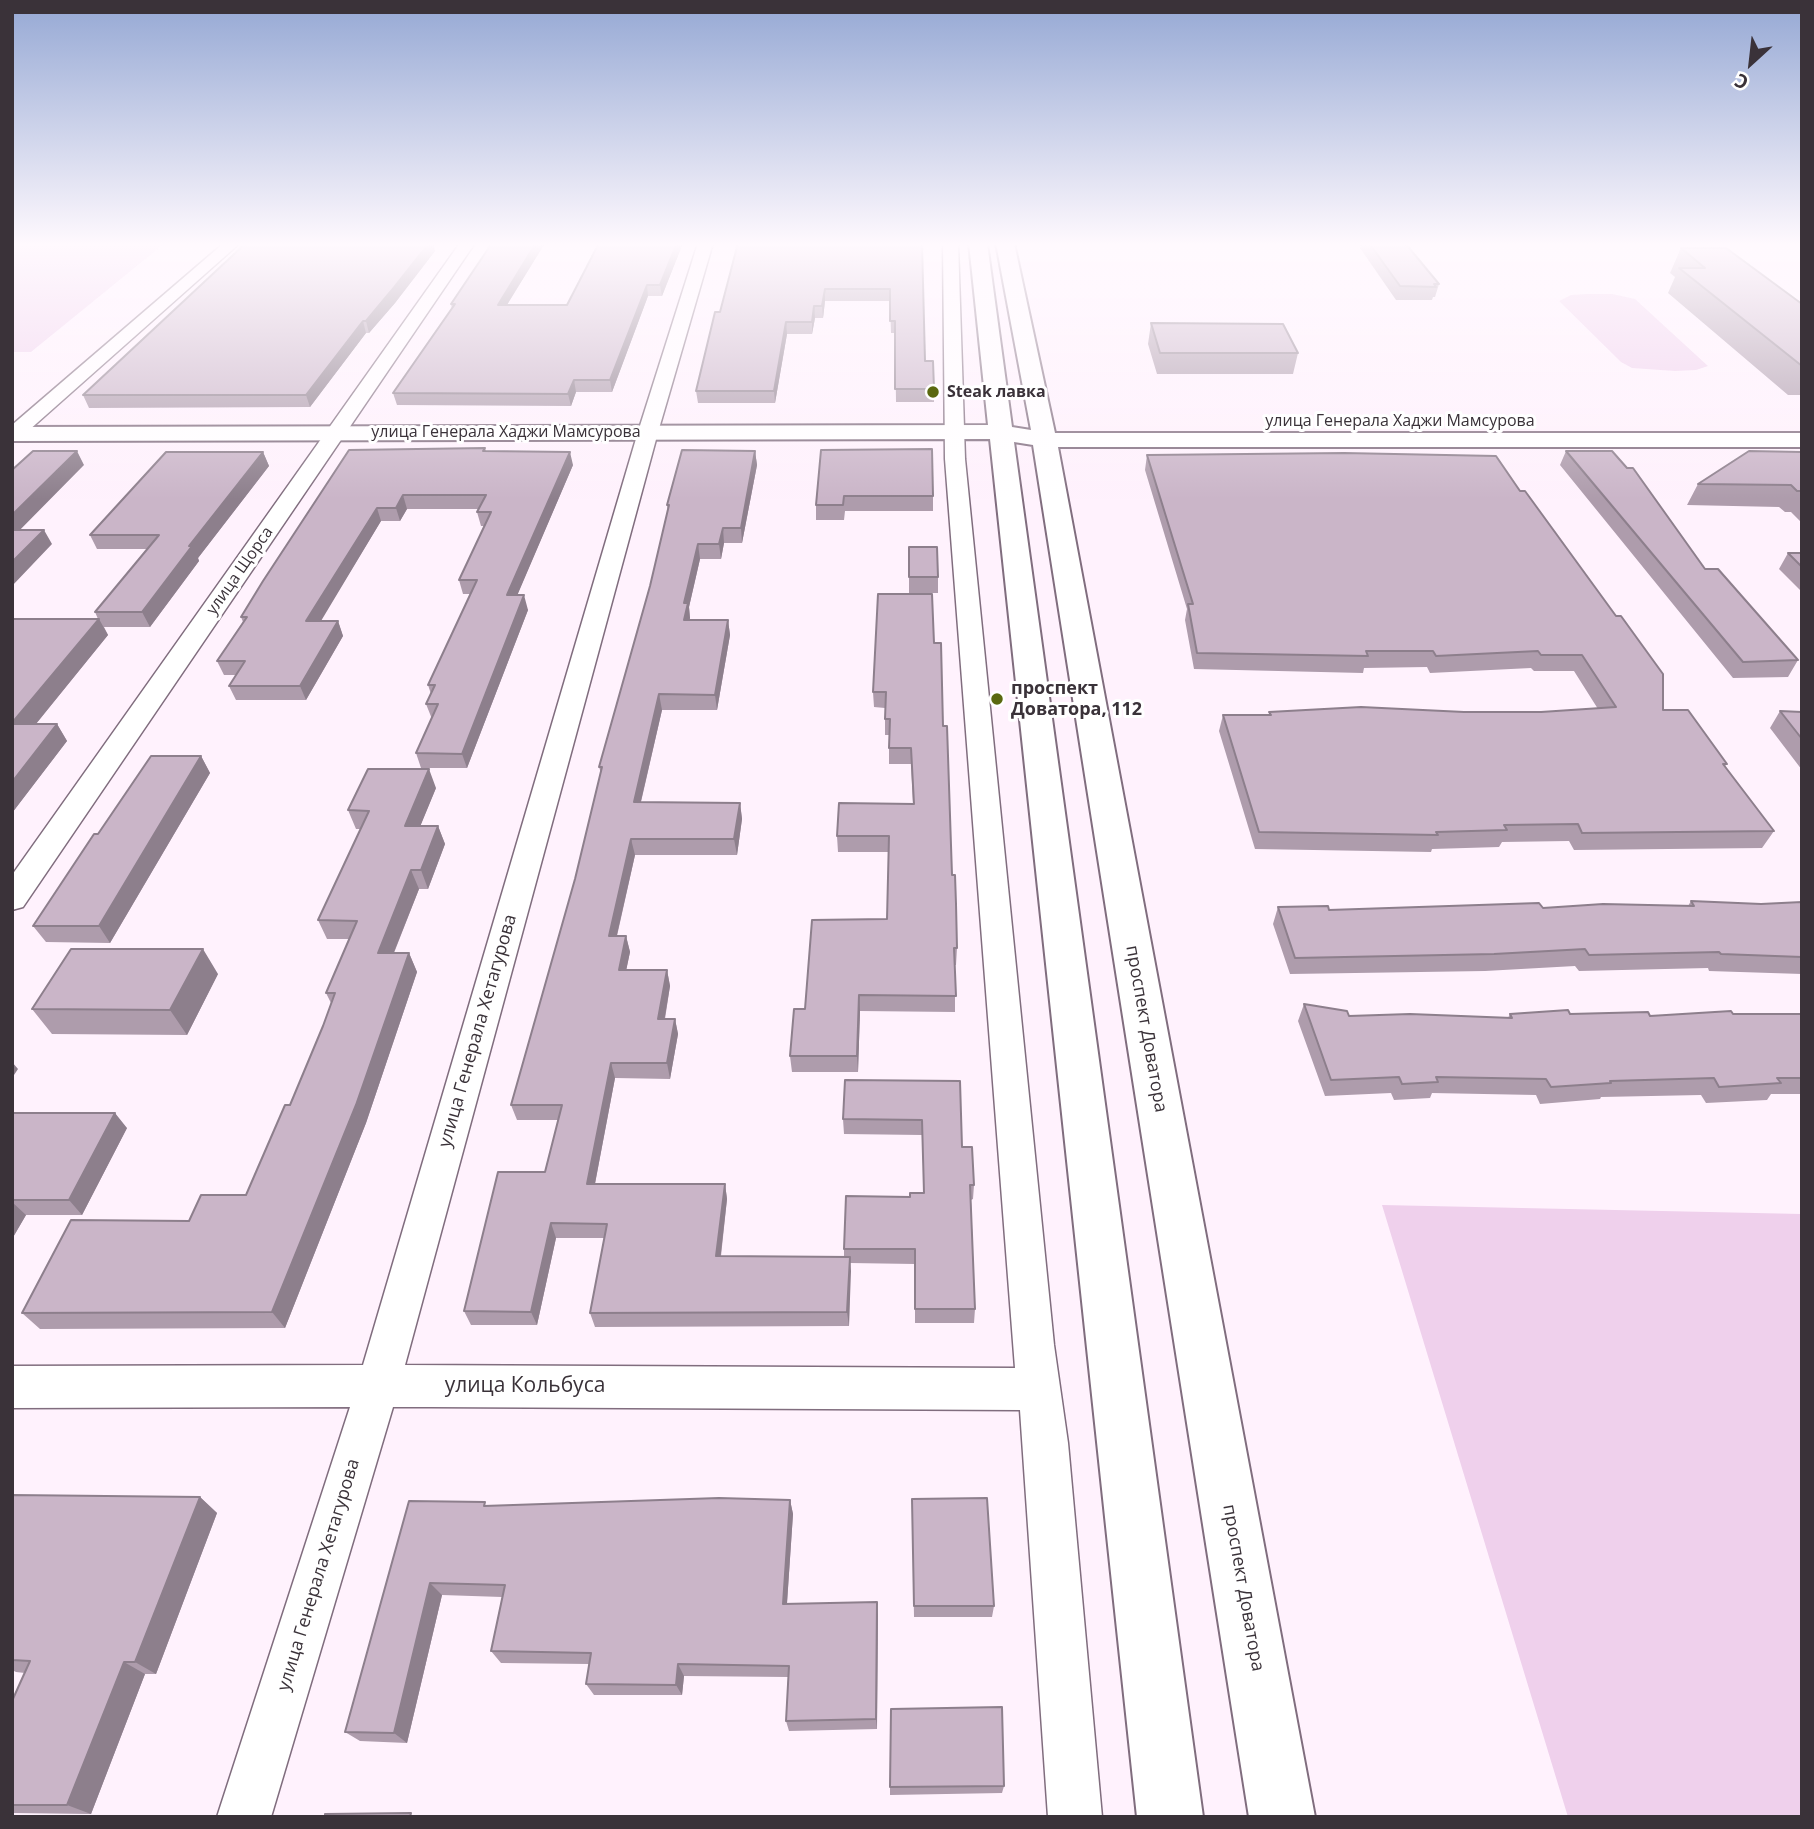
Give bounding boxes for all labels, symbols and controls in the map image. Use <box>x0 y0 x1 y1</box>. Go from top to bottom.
north arrow <box>1716 28 1786 98</box>
text: С <box>1730 67 1753 96</box>
place label: Steak лавка <box>947 382 1046 402</box>
marker: Steak лавка <box>925 384 941 400</box>
street label: улица Генерала Хаджи Мамсурова <box>1265 411 1535 431</box>
street label: улица Генерала Хаджи Мамсурова <box>371 422 641 442</box>
street label: улица Щорса <box>203 523 277 619</box>
place label: проспект Доватора, 112 <box>1011 678 1142 720</box>
marker: проспект Доватора, 112 <box>989 691 1005 707</box>
street label: улица Генерала Хетагурова <box>434 912 522 1150</box>
street label: проспект Доватора <box>1121 944 1171 1114</box>
street label: улица Кольбуса <box>445 1373 605 1399</box>
street label: улица Генерала Хетагурова <box>273 1456 365 1694</box>
street label: проспект Доватора <box>1218 1503 1268 1673</box>

